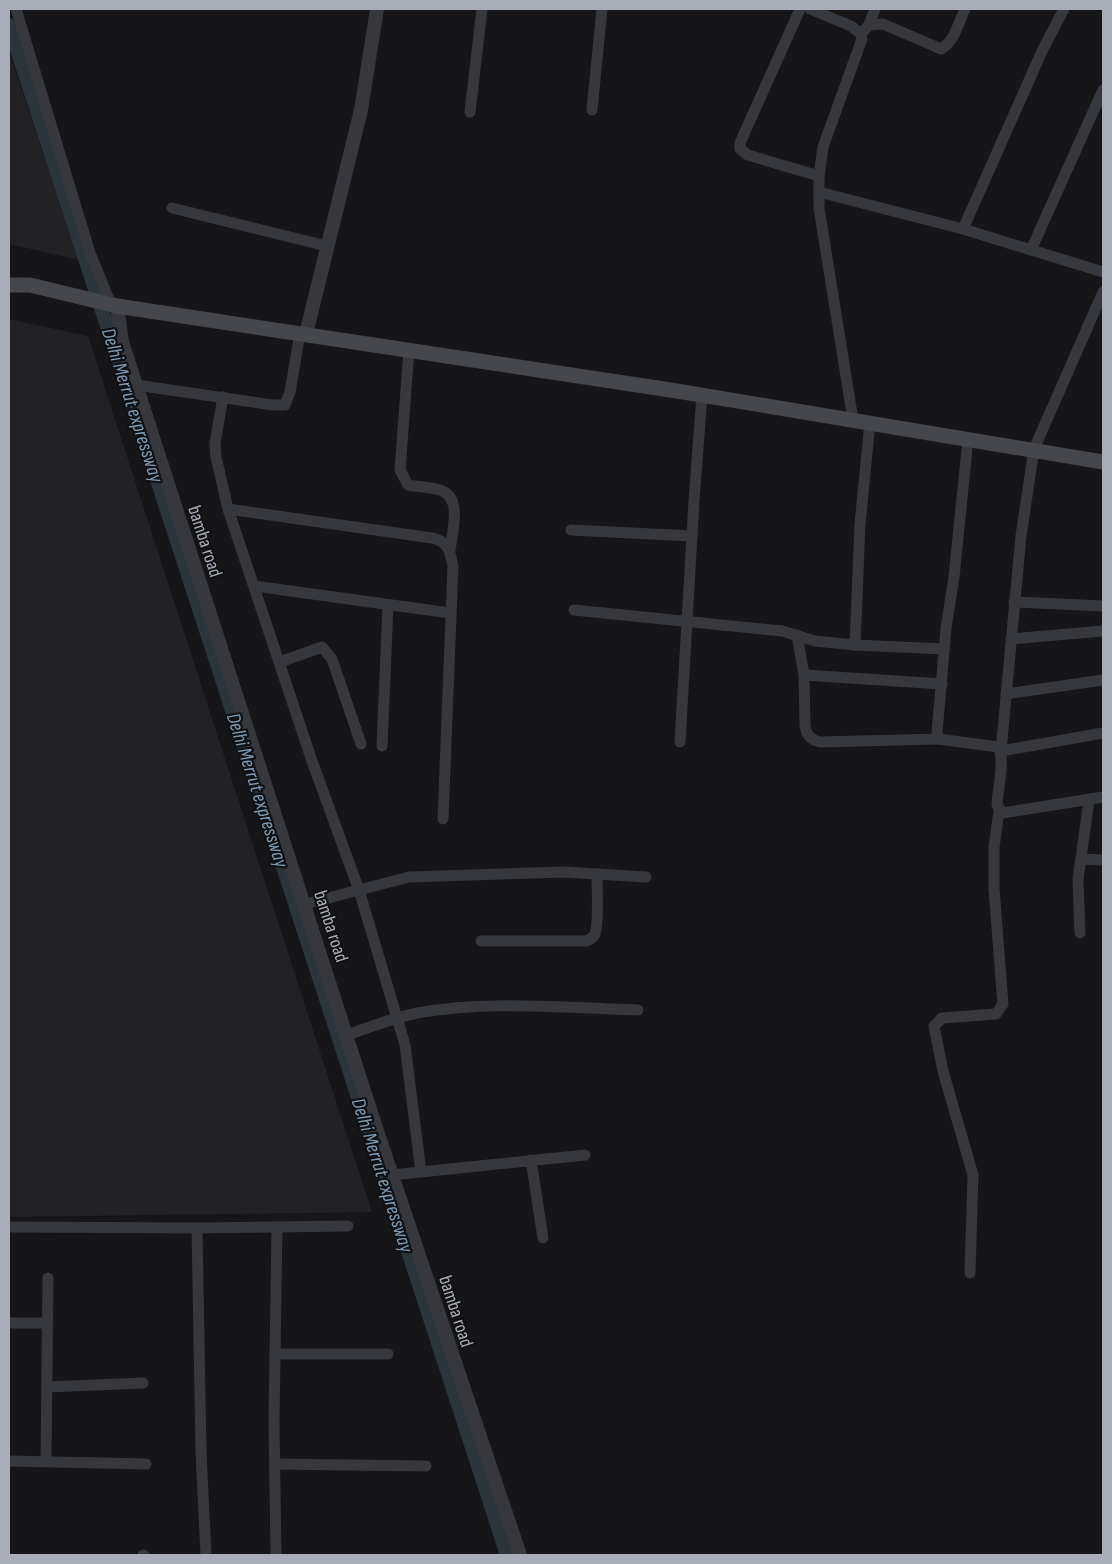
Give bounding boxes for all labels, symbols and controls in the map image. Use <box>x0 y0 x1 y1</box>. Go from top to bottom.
water label: Delhi Merrut expressway <box>96 325 169 487</box>
street label: bamba road <box>182 503 227 580</box>
water label: Delhi Merrut expressway <box>221 710 294 872</box>
street label: bamba road <box>308 888 353 965</box>
water label: Delhi Merrut expressway <box>346 1095 419 1257</box>
street label: bamba road <box>433 1273 478 1350</box>

